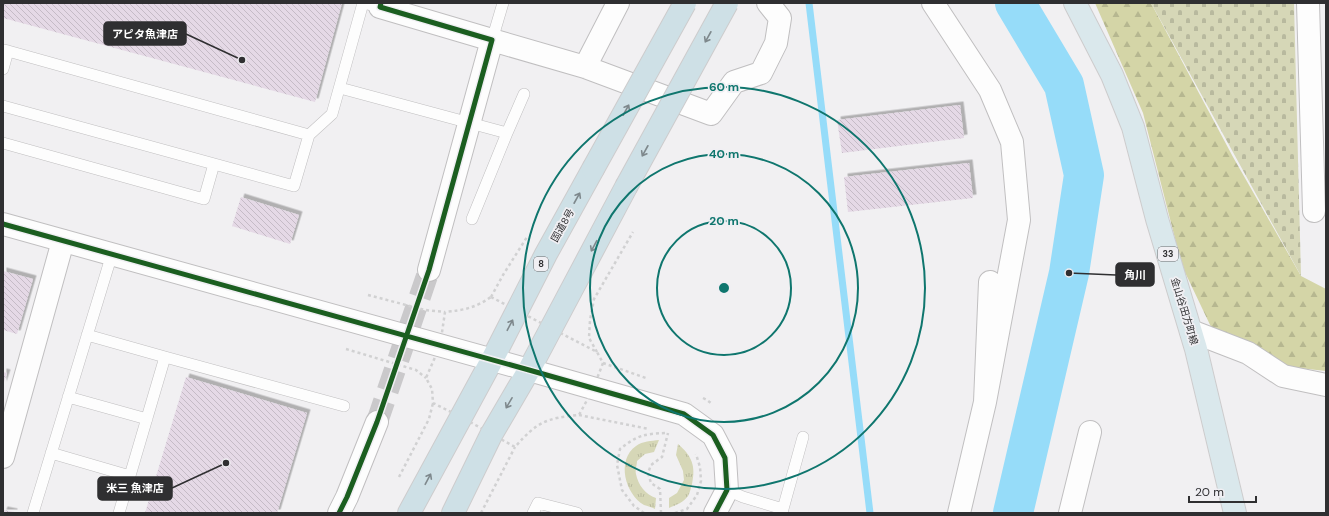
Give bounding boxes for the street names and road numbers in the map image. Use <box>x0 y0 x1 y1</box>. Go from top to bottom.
street label: 国道8号 <box>548 206 577 244</box>
road number: 33 <box>1158 247 1178 261</box>
road number: 8 <box>534 257 548 271</box>
street label: 金山谷田方町線 <box>1168 276 1201 347</box>

